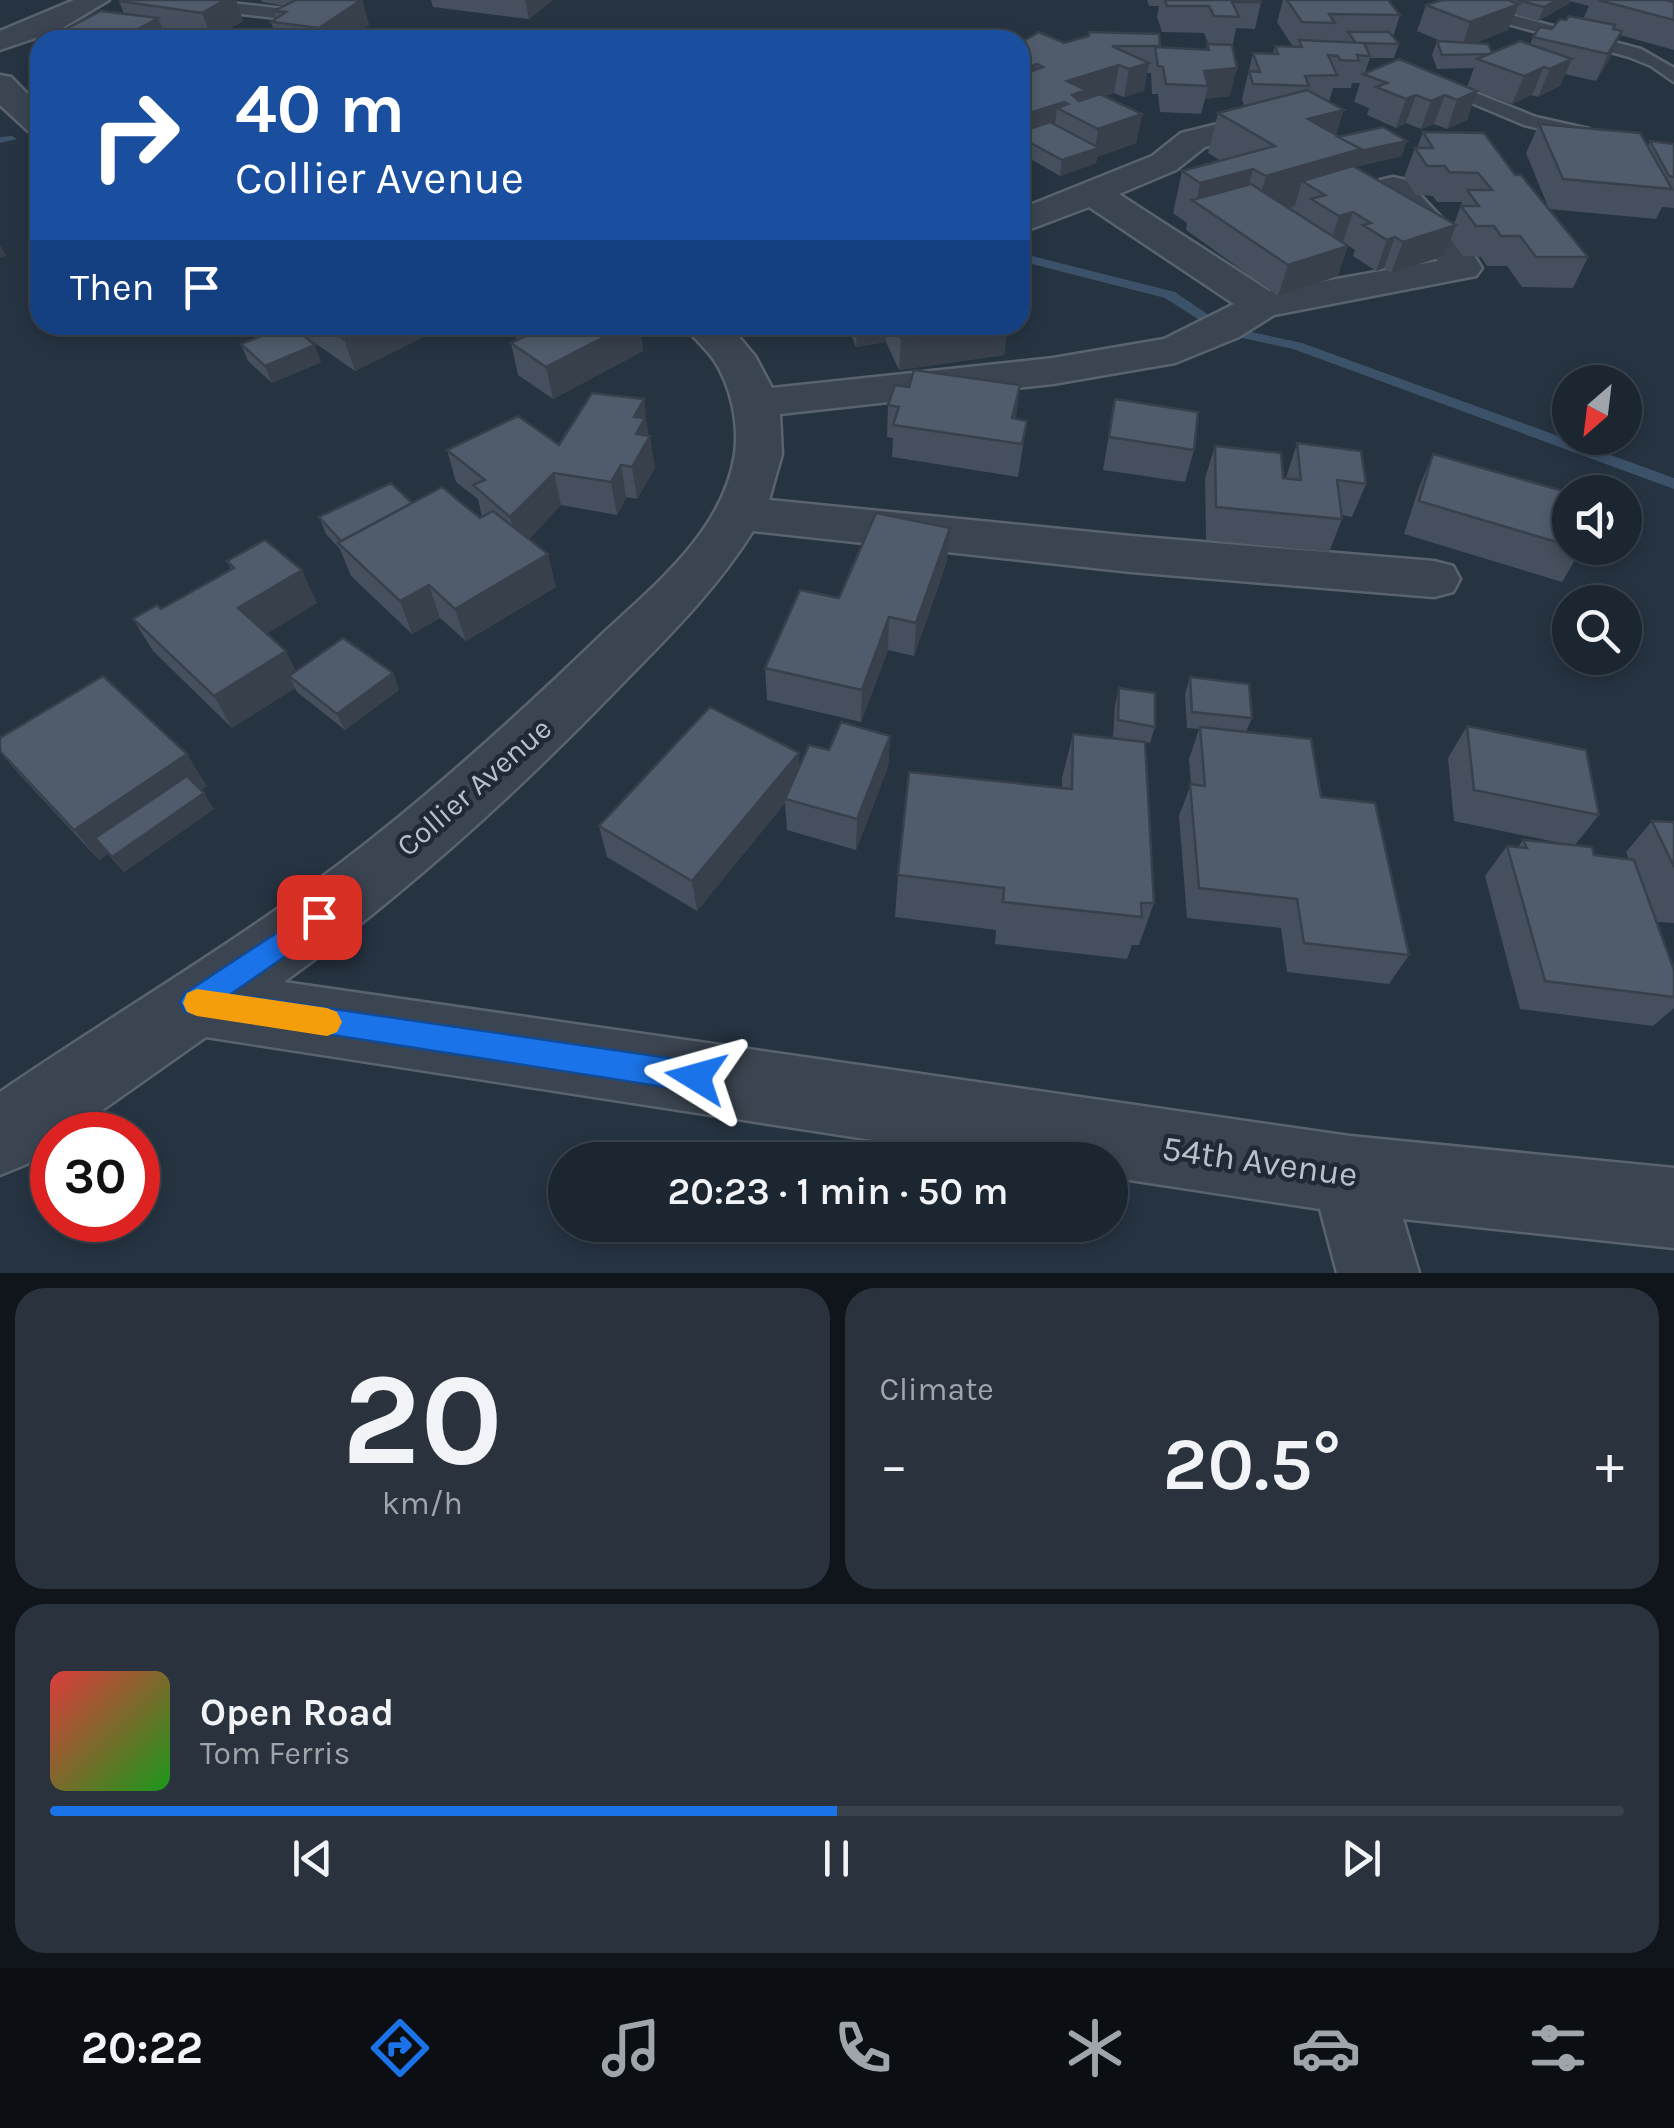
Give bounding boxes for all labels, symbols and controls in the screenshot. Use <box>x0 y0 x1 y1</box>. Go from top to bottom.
text: 40 m <box>235 68 405 150</box>
icon: right <box>70 70 200 200</box>
text: Collier Avenue <box>235 152 524 204</box>
icon: arrive <box>174 260 229 315</box>
text: Then <box>70 265 154 310</box>
north arrow <box>1552 365 1642 455</box>
map controls <box>1552 365 1642 675</box>
button: sound <box>1552 475 1642 565</box>
button: search <box>1552 585 1642 675</box>
street label: Collier Avenue <box>389 710 559 864</box>
pin <box>277 875 362 960</box>
icon: arrive <box>292 890 347 945</box>
position arrow <box>644 1025 748 1129</box>
speed limit sign: 30 <box>30 1112 160 1242</box>
street label: 54th Avenue <box>1159 1127 1360 1196</box>
text: 20:23 · 1 min · 50 m <box>668 1169 1008 1214</box>
text: 20 <box>342 1344 503 1496</box>
text: Climate <box>880 1371 994 1408</box>
text: 20.5° <box>1163 1420 1341 1508</box>
text: − <box>880 1433 908 1497</box>
text: + <box>1595 1433 1624 1497</box>
text: km/h <box>382 1485 463 1522</box>
text: Open Road <box>200 1690 394 1735</box>
text: Tom Ferris <box>200 1735 350 1772</box>
icon: previous <box>285 1831 340 1886</box>
icon: pause <box>809 1831 864 1886</box>
icon: next <box>1334 1831 1389 1886</box>
icon: directions <box>365 2013 435 2083</box>
icon: music <box>596 2013 666 2083</box>
icon: phone <box>828 2013 898 2083</box>
icon: climate <box>1060 2013 1130 2083</box>
icon: car <box>1291 2013 1361 2083</box>
icon: filters <box>1523 2013 1593 2083</box>
text: 20:22 <box>81 2022 203 2074</box>

